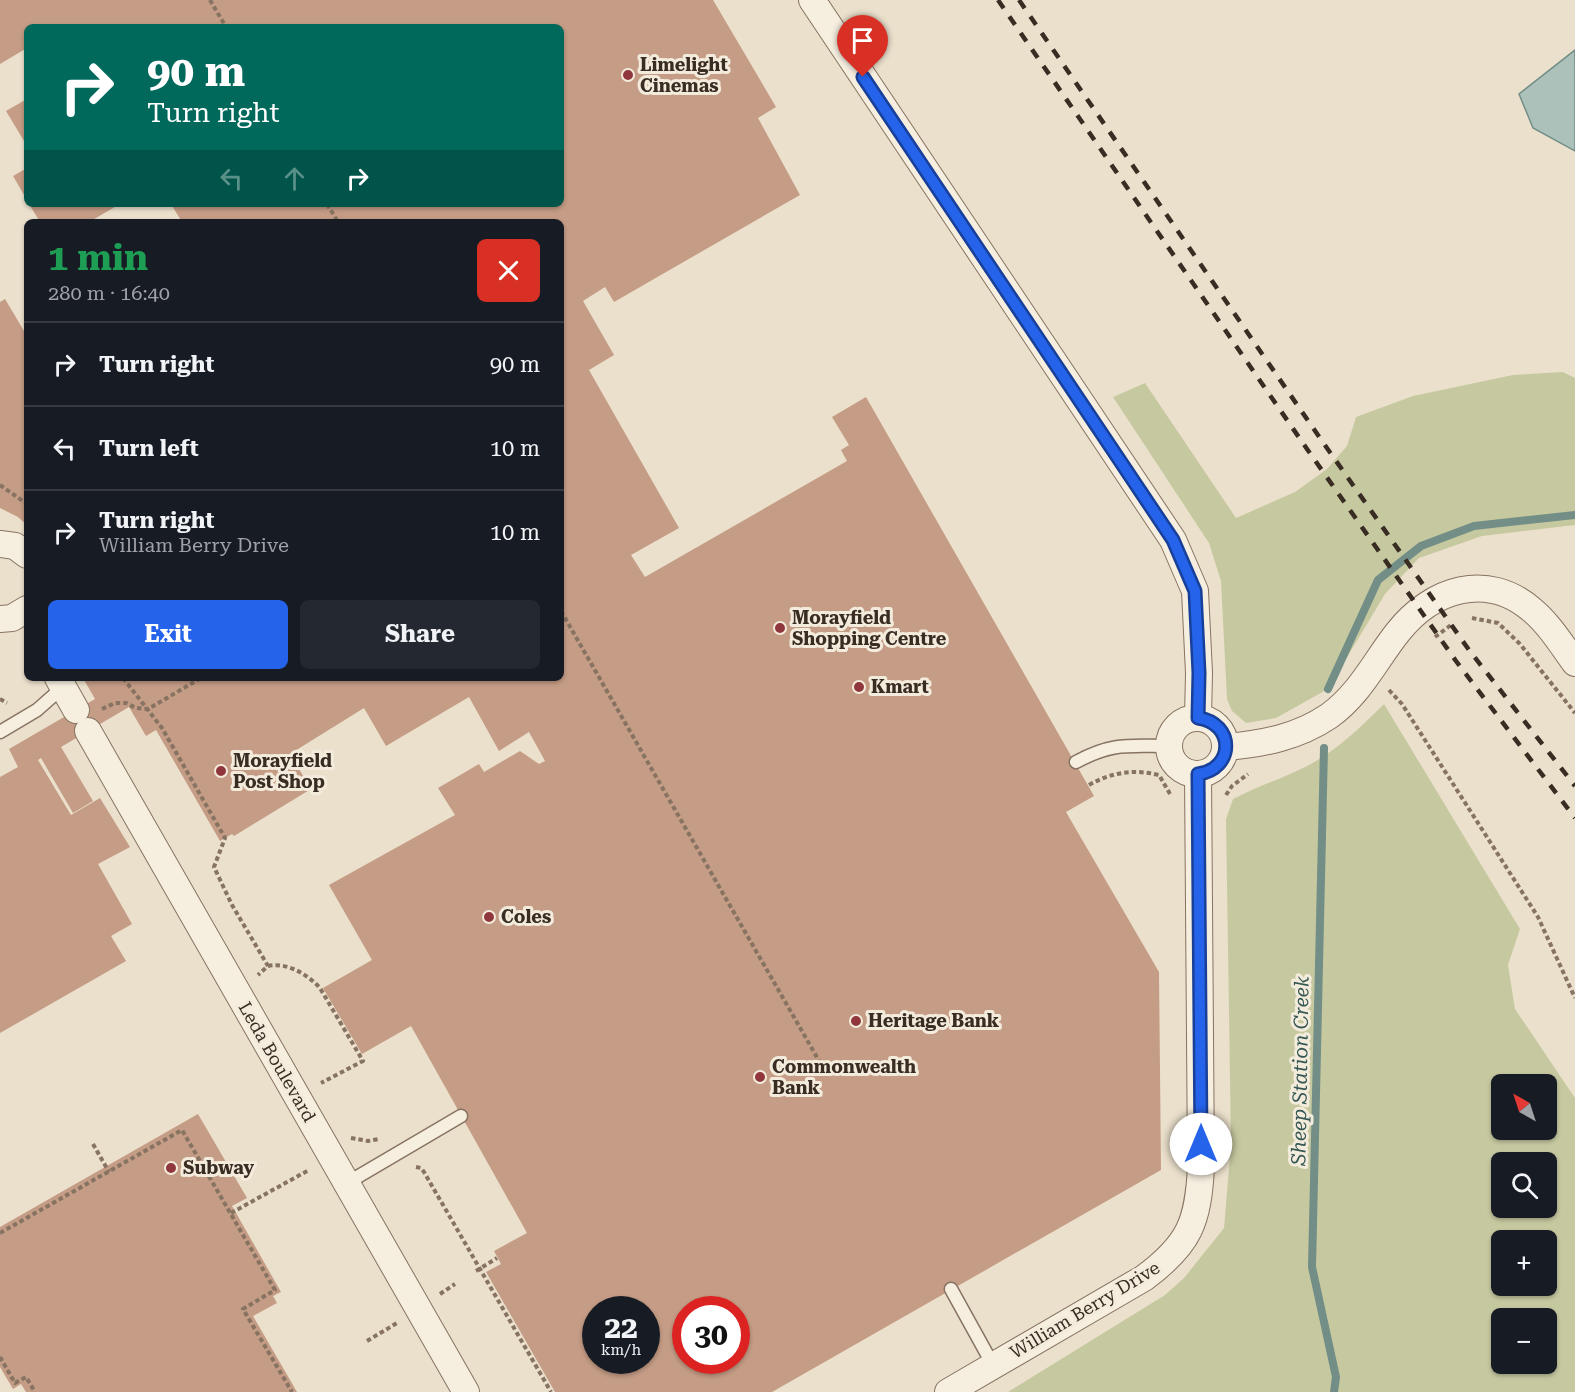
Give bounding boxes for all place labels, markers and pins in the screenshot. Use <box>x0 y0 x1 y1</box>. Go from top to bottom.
pin <box>837 15 888 77</box>
place label: Limelight Cinemas <box>640 54 728 96</box>
marker: Limelight Cinemas <box>621 68 635 82</box>
place label: Morayfield Shopping Centre <box>792 607 947 649</box>
marker: Morayfield Shopping Centre <box>773 621 787 635</box>
place label: Kmart <box>871 676 929 697</box>
marker: Kmart <box>852 680 866 694</box>
place label: Morayfield Post Shop <box>233 750 332 792</box>
marker: Morayfield Post Shop <box>214 764 228 778</box>
place label: Coles <box>501 906 551 927</box>
marker: Coles <box>482 910 496 924</box>
place label: Heritage Bank <box>868 1010 1000 1031</box>
marker: Heritage Bank <box>849 1014 863 1028</box>
place label: Commonwealth Bank <box>772 1056 916 1098</box>
marker: Commonwealth Bank <box>753 1070 767 1084</box>
place label: Subway <box>183 1157 254 1178</box>
marker: Subway <box>164 1161 178 1175</box>

